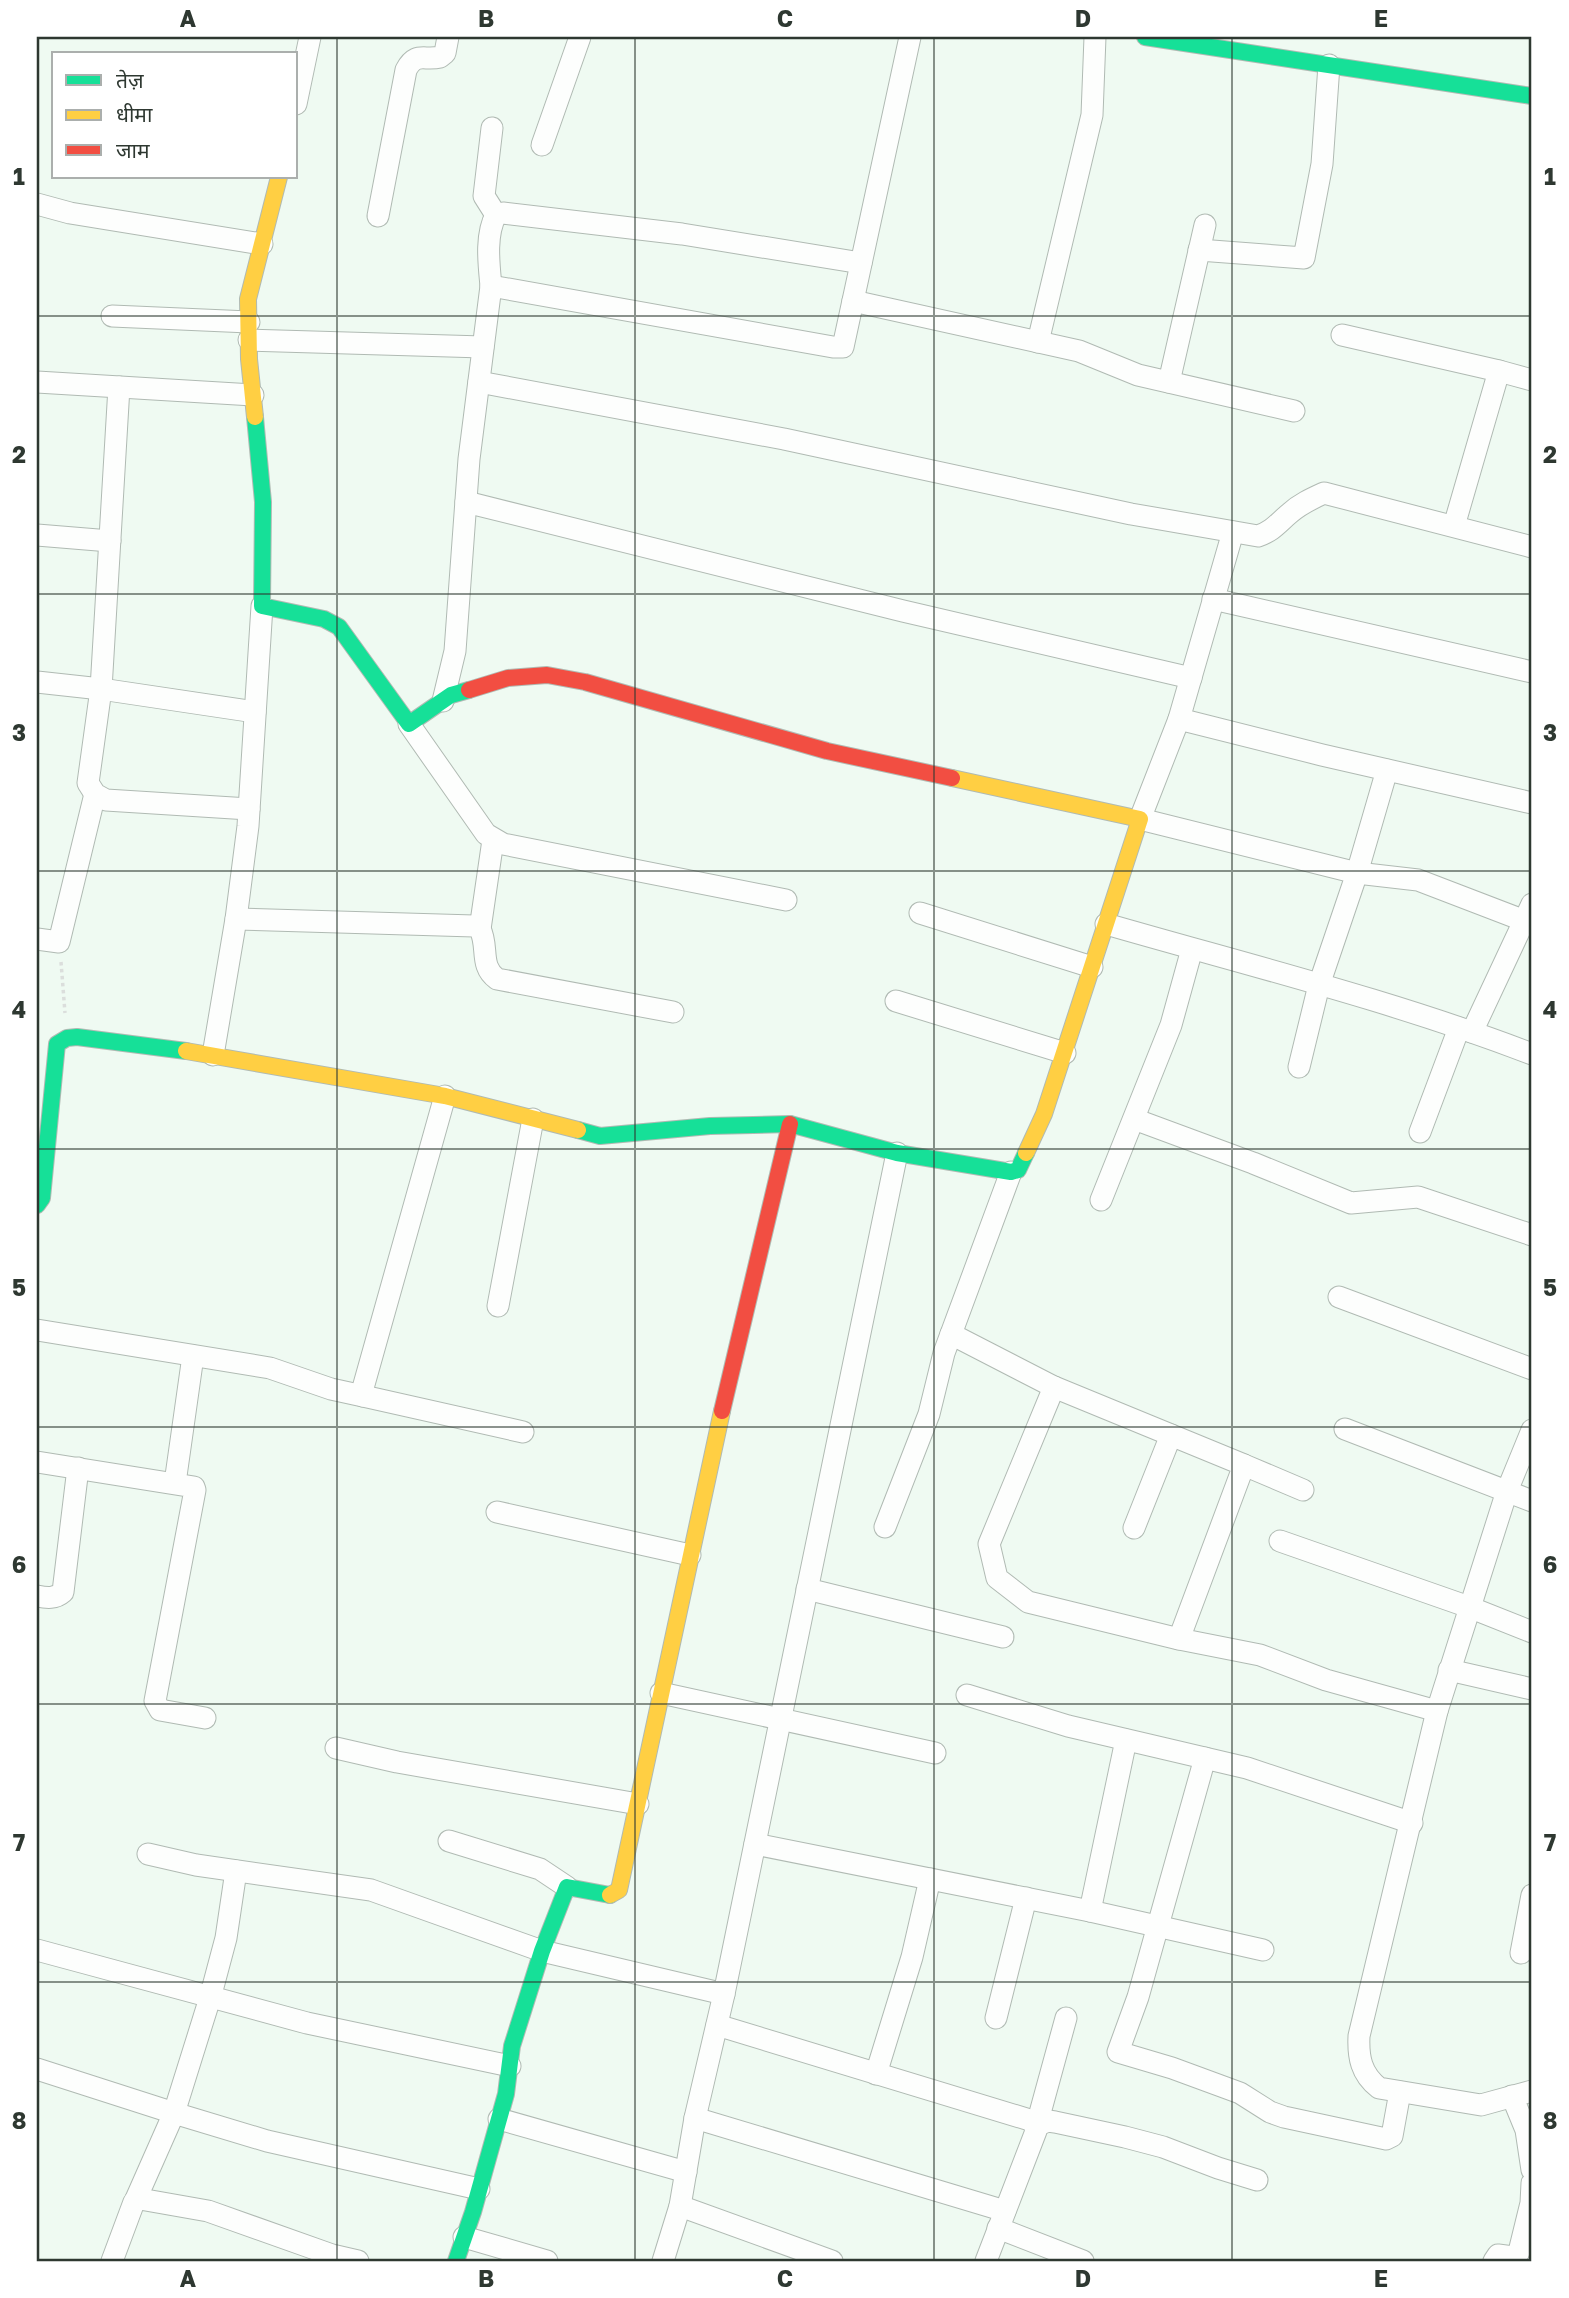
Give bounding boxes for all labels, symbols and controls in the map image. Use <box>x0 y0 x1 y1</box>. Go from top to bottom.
text: A <box>180 4 197 32</box>
text: B <box>478 4 494 32</box>
text: C <box>777 4 793 32</box>
text: D <box>1075 4 1091 32</box>
text: E <box>1374 4 1388 32</box>
legend <box>52 52 298 178</box>
text: तेज़ <box>116 67 144 93</box>
text: धीमा <box>116 101 153 127</box>
text: जाम <box>116 137 150 163</box>
text: 1 <box>13 162 25 190</box>
text: 1 <box>1544 162 1556 190</box>
text: 2 <box>12 440 26 468</box>
text: 2 <box>1543 440 1557 468</box>
text: 3 <box>12 718 26 746</box>
text: 3 <box>1543 718 1557 746</box>
text: 4 <box>12 995 26 1023</box>
text: 4 <box>1543 995 1557 1023</box>
text: 5 <box>12 1273 26 1301</box>
text: 5 <box>1543 1273 1557 1301</box>
text: 6 <box>12 1550 26 1578</box>
text: 6 <box>1543 1550 1557 1578</box>
text: 7 <box>13 1828 25 1856</box>
text: 7 <box>1544 1828 1556 1856</box>
text: 8 <box>12 2106 26 2134</box>
text: 8 <box>1543 2106 1557 2134</box>
text: A <box>180 2264 197 2292</box>
text: B <box>478 2264 494 2292</box>
text: C <box>777 2264 793 2292</box>
text: D <box>1075 2264 1091 2292</box>
text: E <box>1374 2264 1388 2292</box>

